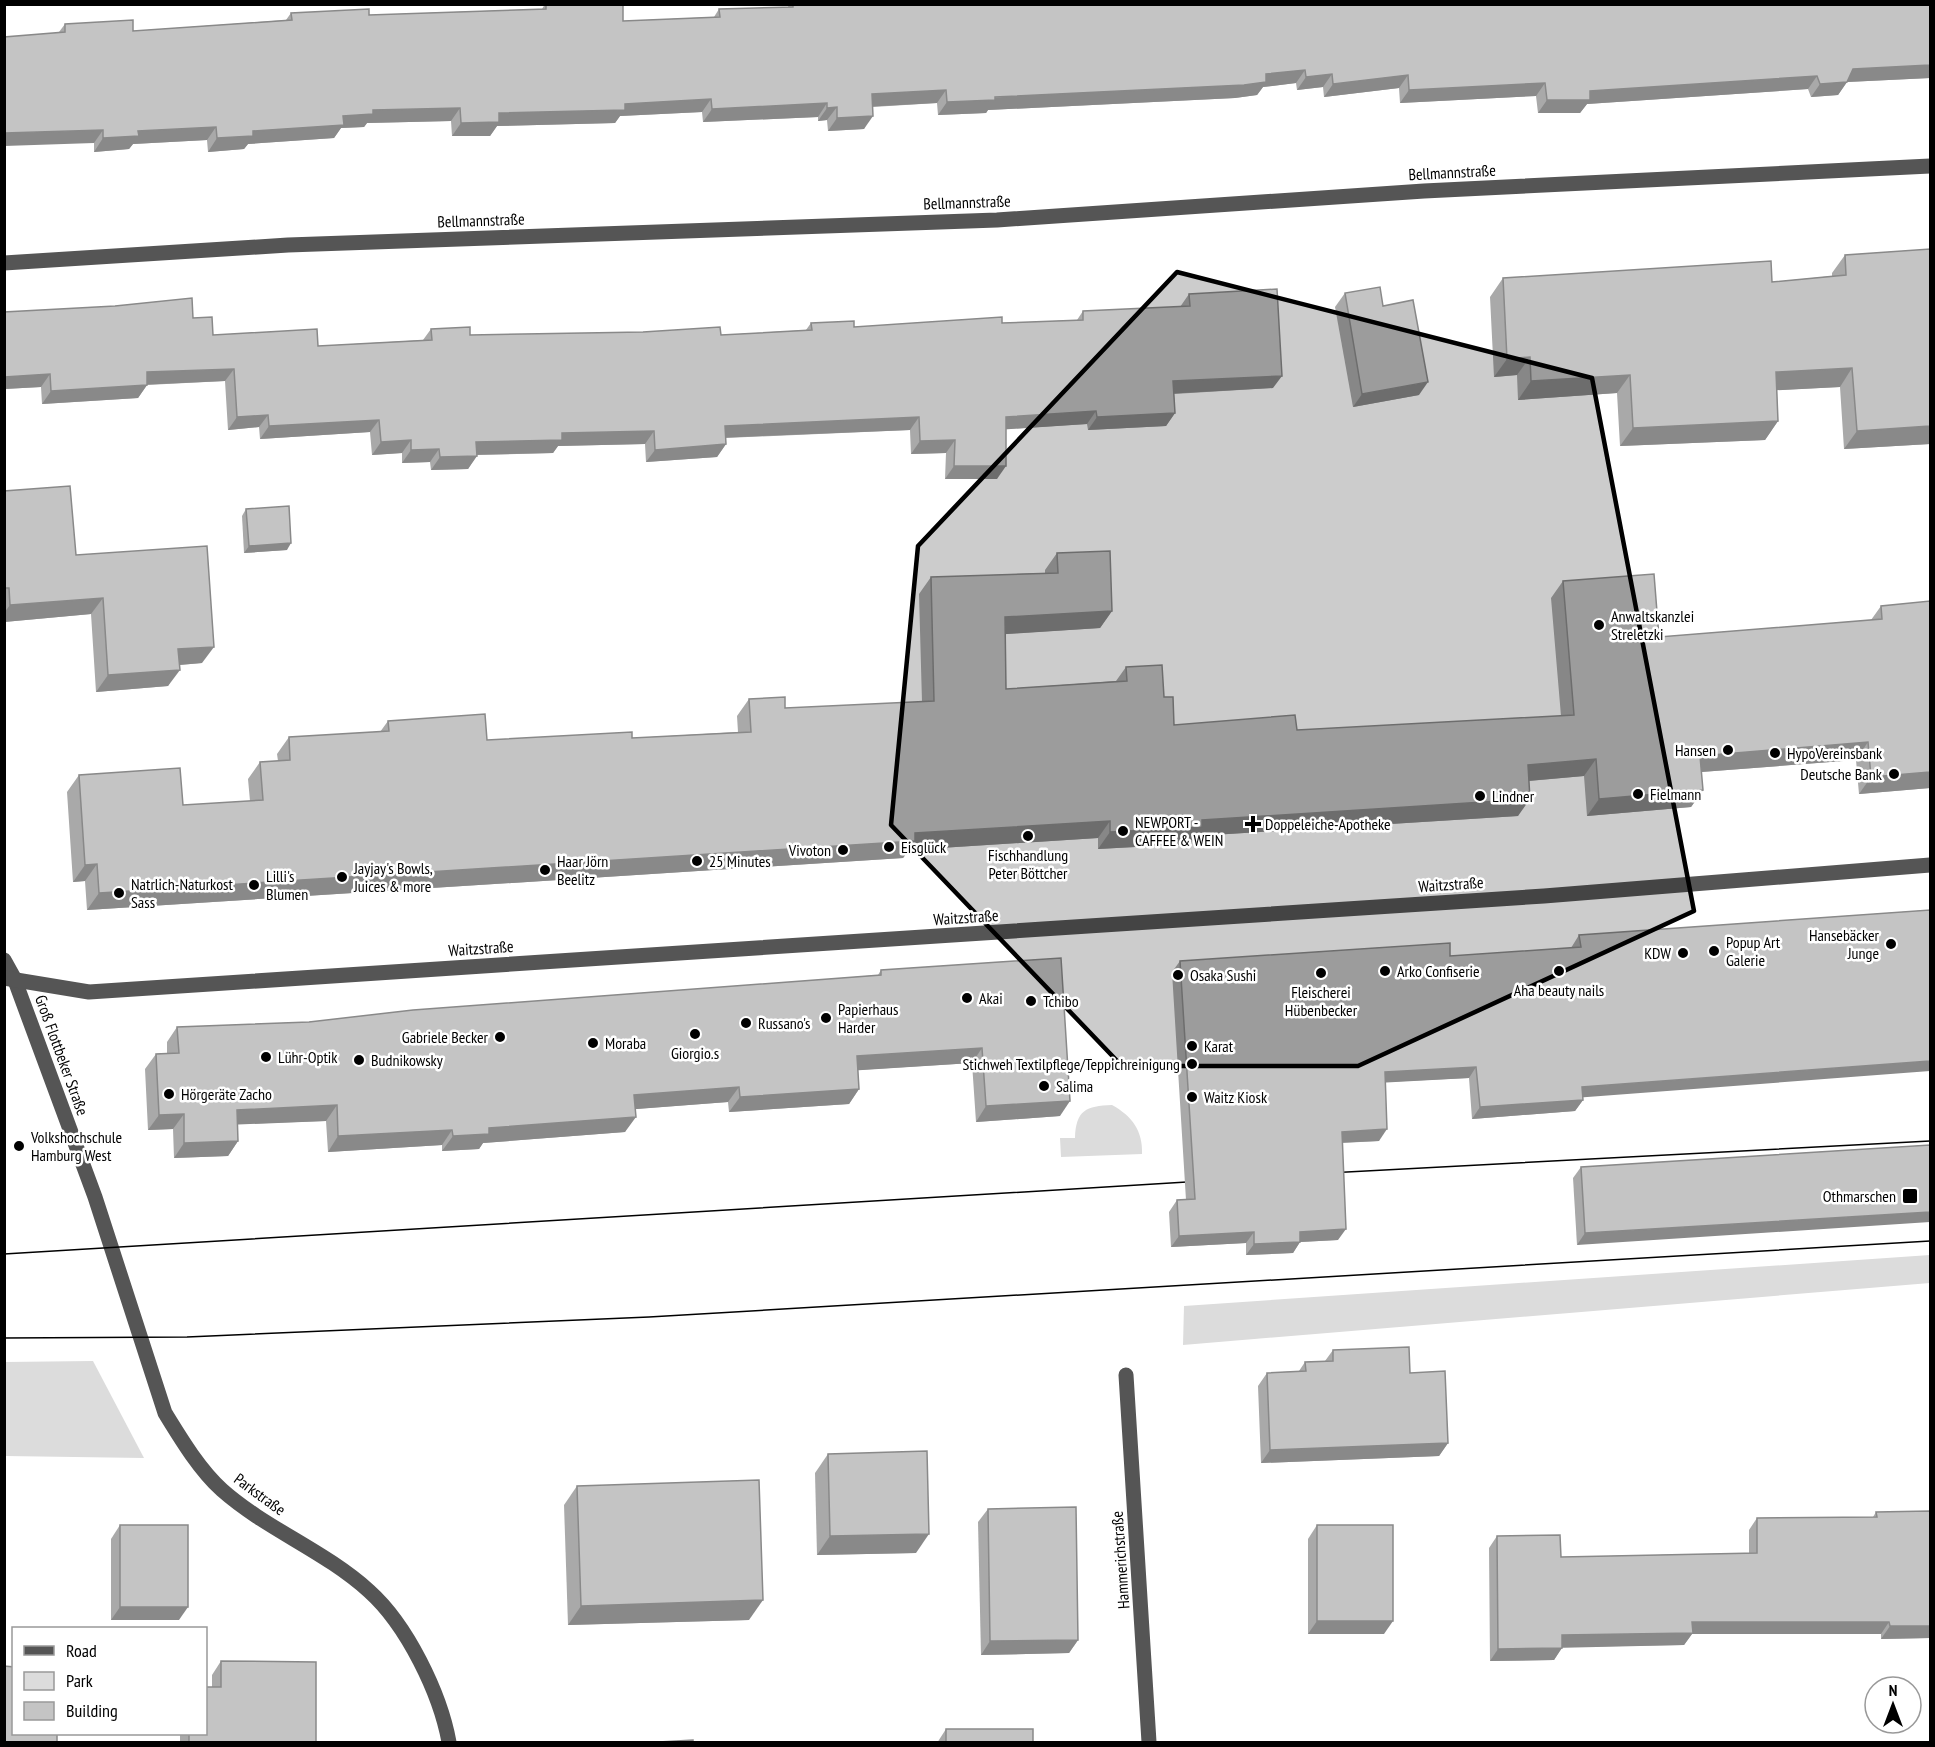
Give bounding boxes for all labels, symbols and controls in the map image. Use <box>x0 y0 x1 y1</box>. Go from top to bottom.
street label: Bellmannstraße <box>1408 160 1496 184</box>
street label: Bellmannstraße <box>923 190 1011 214</box>
street label: Bellmannstraße <box>437 208 525 232</box>
place label: Anwaltskanzlei Streletzki <box>1611 606 1694 644</box>
marker: Anwaltskanzlei Streletzki <box>1592 618 1606 632</box>
place label: Hansen <box>1675 740 1716 760</box>
marker: Hansen <box>1721 743 1735 757</box>
place label: HypoVereinsbank <box>1787 743 1883 763</box>
marker: HypoVereinsbank <box>1768 746 1782 760</box>
place label: Deutsche Bank <box>1800 764 1883 784</box>
marker: Deutsche Bank <box>1887 767 1901 781</box>
place label: Fielmann <box>1650 784 1701 804</box>
place label: Lindner <box>1492 786 1535 806</box>
marker: Fielmann <box>1631 787 1645 801</box>
marker: Lindner <box>1473 789 1487 803</box>
place label: NEWPORT - CAFFEE & WEIN <box>1135 812 1223 850</box>
place label: Doppeleiche-Apotheke <box>1265 814 1391 834</box>
marker: Doppeleiche-Apotheke <box>1246 817 1260 831</box>
marker: NEWPORT - CAFFEE & WEIN <box>1116 824 1130 838</box>
marker: Fischhandlung Peter Böttcher <box>1021 829 1035 843</box>
place label: Eisglück <box>901 837 947 857</box>
place label: Vivoton <box>788 840 831 860</box>
marker: Eisglück <box>882 840 896 854</box>
marker: Vivoton <box>836 843 850 857</box>
place label: Fischhandlung Peter Böttcher <box>988 845 1068 883</box>
place label: Haar Jörn Beelitz <box>557 851 608 889</box>
place label: 25 Minutes <box>709 851 771 871</box>
marker: 25 Minutes <box>690 854 704 868</box>
place label: Jayjay's Bowls, Juices & more <box>353 858 433 896</box>
marker: Haar Jörn Beelitz <box>538 863 552 877</box>
place label: Lilli's Blumen <box>266 866 308 904</box>
marker: Jayjay's Bowls, Juices & more <box>335 870 349 884</box>
street label: Waitzstraße <box>1418 872 1484 896</box>
place label: Natrlich-Naturkost Sass <box>131 874 233 912</box>
marker: Lilli's Blumen <box>247 878 261 892</box>
marker: Natrlich-Naturkost Sass <box>112 886 126 900</box>
street label: Waitzstraße <box>933 905 999 929</box>
place label: Hansebäcker Junge <box>1809 925 1880 963</box>
place label: Popup Art Galerie <box>1726 932 1781 970</box>
street label: Waitzstraße <box>448 936 514 960</box>
marker: Hansebäcker Junge <box>1884 937 1898 951</box>
place label: KDW <box>1644 943 1671 963</box>
marker: Popup Art Galerie <box>1707 944 1721 958</box>
marker: KDW <box>1676 946 1690 960</box>
place label: Arko Confiserie <box>1397 961 1480 981</box>
marker: Arko Confiserie <box>1378 964 1392 978</box>
marker: Aha beauty nails <box>1552 964 1566 978</box>
place label: Osaka Sushi <box>1190 965 1256 985</box>
marker: Fleischerei Hübenbecker <box>1314 966 1328 980</box>
marker: Osaka Sushi <box>1171 968 1185 982</box>
place label: Aha beauty nails <box>1514 980 1604 1000</box>
place label: Fleischerei Hübenbecker <box>1285 982 1358 1020</box>
place label: Akai <box>979 988 1003 1008</box>
marker: Akai <box>960 991 974 1005</box>
place label: Tchibo <box>1043 991 1079 1011</box>
street label: Groß Flottbeker Straße <box>31 992 93 1118</box>
marker: Tchibo <box>1024 994 1038 1008</box>
place label: Papierhaus Harder <box>838 999 898 1037</box>
marker: Papierhaus Harder <box>819 1011 833 1025</box>
place label: Russano's <box>758 1013 811 1033</box>
marker: Russano's <box>739 1016 753 1030</box>
place label: Gabriele Becker <box>402 1027 489 1047</box>
marker: Giorgio.s <box>688 1027 702 1041</box>
marker: Gabriele Becker <box>493 1030 507 1044</box>
place label: Moraba <box>605 1033 646 1053</box>
marker: Moraba <box>586 1036 600 1050</box>
place label: Karat <box>1204 1036 1234 1056</box>
marker: Karat <box>1185 1039 1199 1053</box>
place label: Giorgio.s <box>671 1043 719 1063</box>
place label: Lühr-Optik <box>278 1047 338 1067</box>
marker: Lühr-Optik <box>259 1050 273 1064</box>
place label: Budnikowsky <box>371 1050 443 1070</box>
marker: Budnikowsky <box>352 1053 366 1067</box>
place label: Stichweh Textilpflege/Teppichreinigung <box>962 1054 1180 1074</box>
marker: Stichweh Textilpflege/Teppichreinigung <box>1185 1057 1199 1071</box>
place label: Salima <box>1056 1076 1093 1096</box>
marker: Salima <box>1037 1079 1051 1093</box>
place label: Hörgeräte Zacho <box>181 1084 272 1104</box>
marker: Hörgeräte Zacho <box>162 1087 176 1101</box>
place label: Waitz Kiosk <box>1204 1087 1268 1107</box>
marker: Waitz Kiosk <box>1185 1090 1199 1104</box>
place label: Volkshochschule Hamburg West <box>30 1127 122 1165</box>
marker: Volkshochschule Hamburg West <box>12 1139 26 1153</box>
place label: Othmarschen <box>1823 1186 1896 1206</box>
marker: Othmarschen <box>1901 1187 1919 1205</box>
street label: Parkstraße <box>230 1469 290 1519</box>
street label: Hammerichstraße <box>1107 1510 1133 1610</box>
legend <box>12 1627 207 1735</box>
text: Road <box>66 1639 97 1662</box>
text: Park <box>66 1669 93 1692</box>
north arrow <box>1863 1675 1923 1735</box>
text: N <box>1889 1680 1897 1700</box>
text: Building <box>66 1699 118 1722</box>

